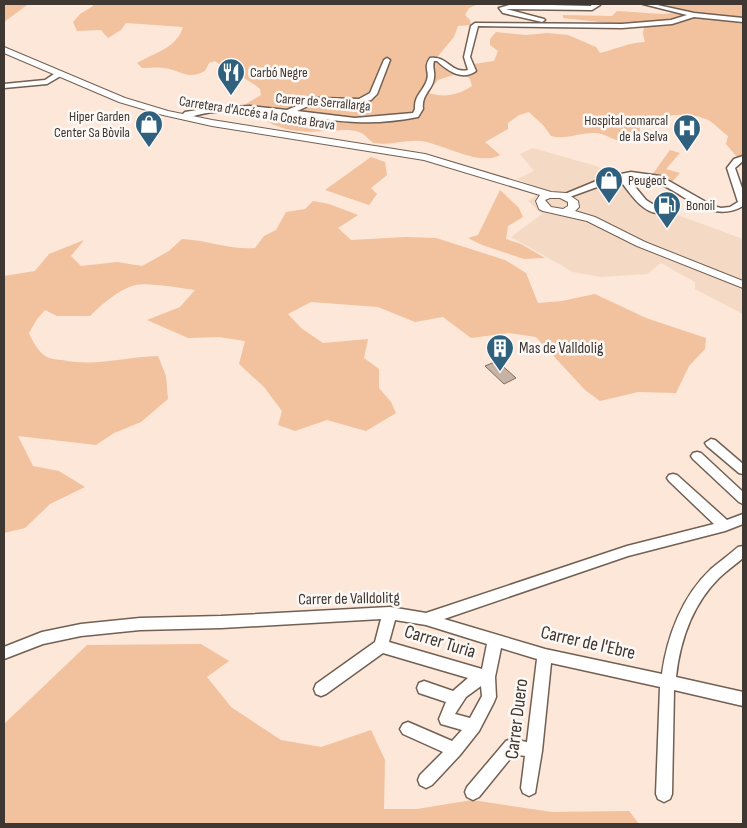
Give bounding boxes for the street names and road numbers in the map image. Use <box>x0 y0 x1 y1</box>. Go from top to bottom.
street label: Carrer de Serrallarga <box>275 89 371 115</box>
street label: Carretera d'Accés a la Costa Brava <box>178 92 336 134</box>
street label: Carrer de Valldolitg <box>298 589 400 609</box>
street label: Carrer Turia <box>401 620 479 664</box>
street label: Carrer de l'Ebre <box>538 621 638 665</box>
street label: Carrer Duero <box>501 677 533 761</box>

